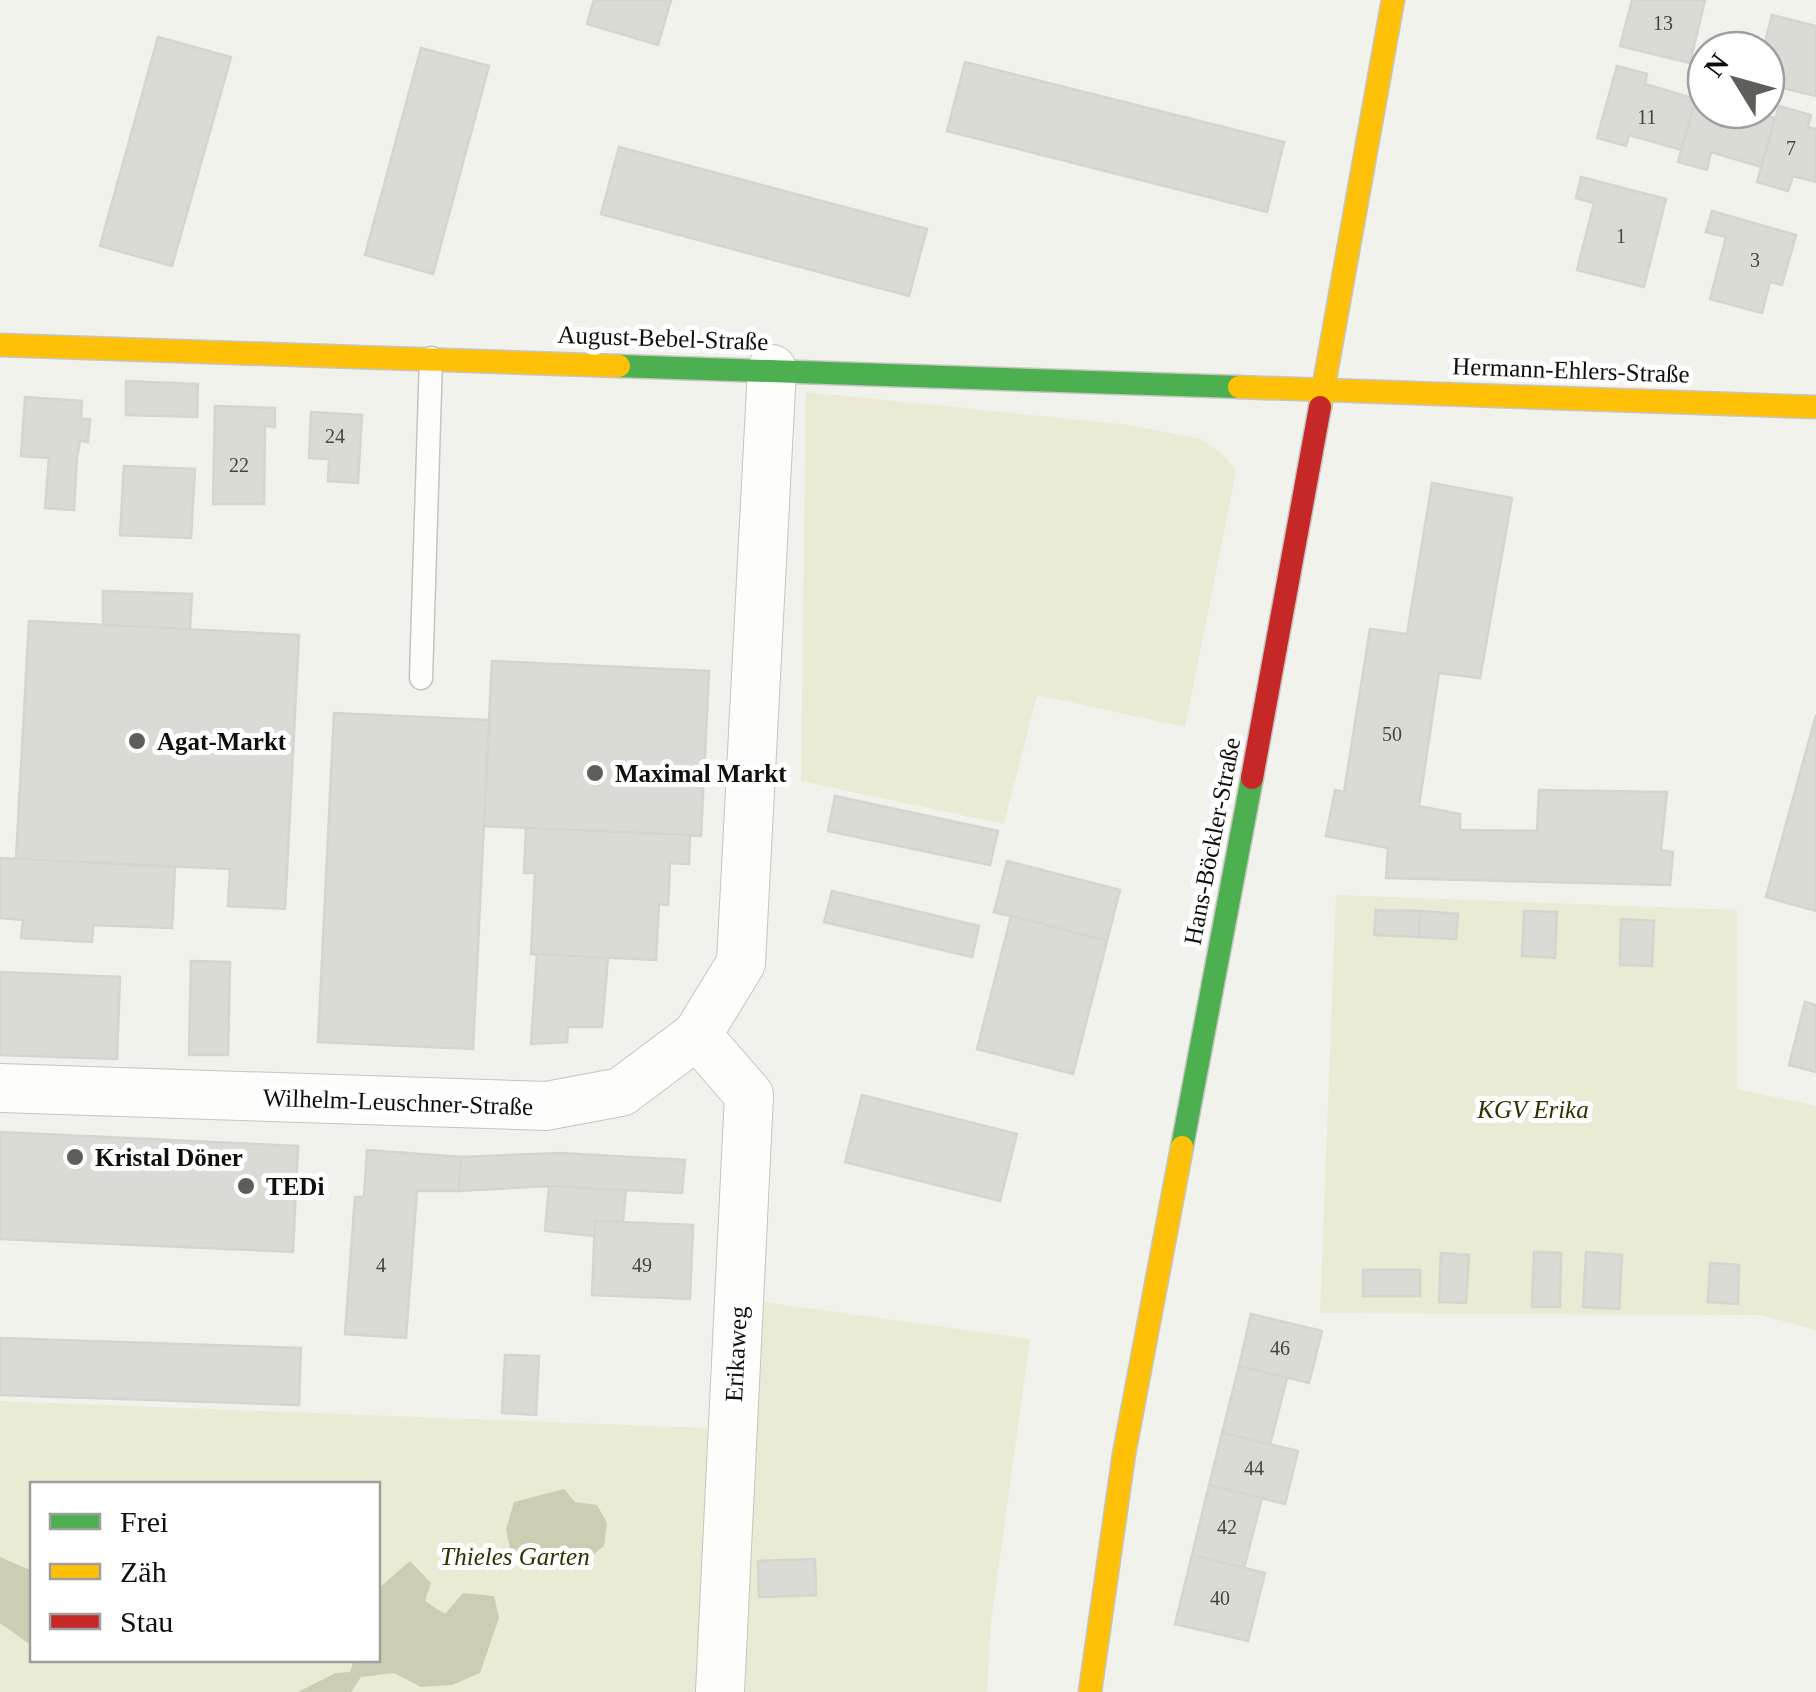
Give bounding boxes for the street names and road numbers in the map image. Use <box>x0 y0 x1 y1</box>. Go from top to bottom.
street label: August-Bebel-Straße <box>557 321 769 355</box>
street label: Hermann-Ehlers-Straße <box>1452 352 1690 388</box>
street label: Hans-Böckler-Straße <box>1179 735 1245 947</box>
street label: Wilhelm-Leuschner-Straße <box>262 1084 534 1120</box>
street label: Erikaweg <box>720 1305 752 1403</box>

